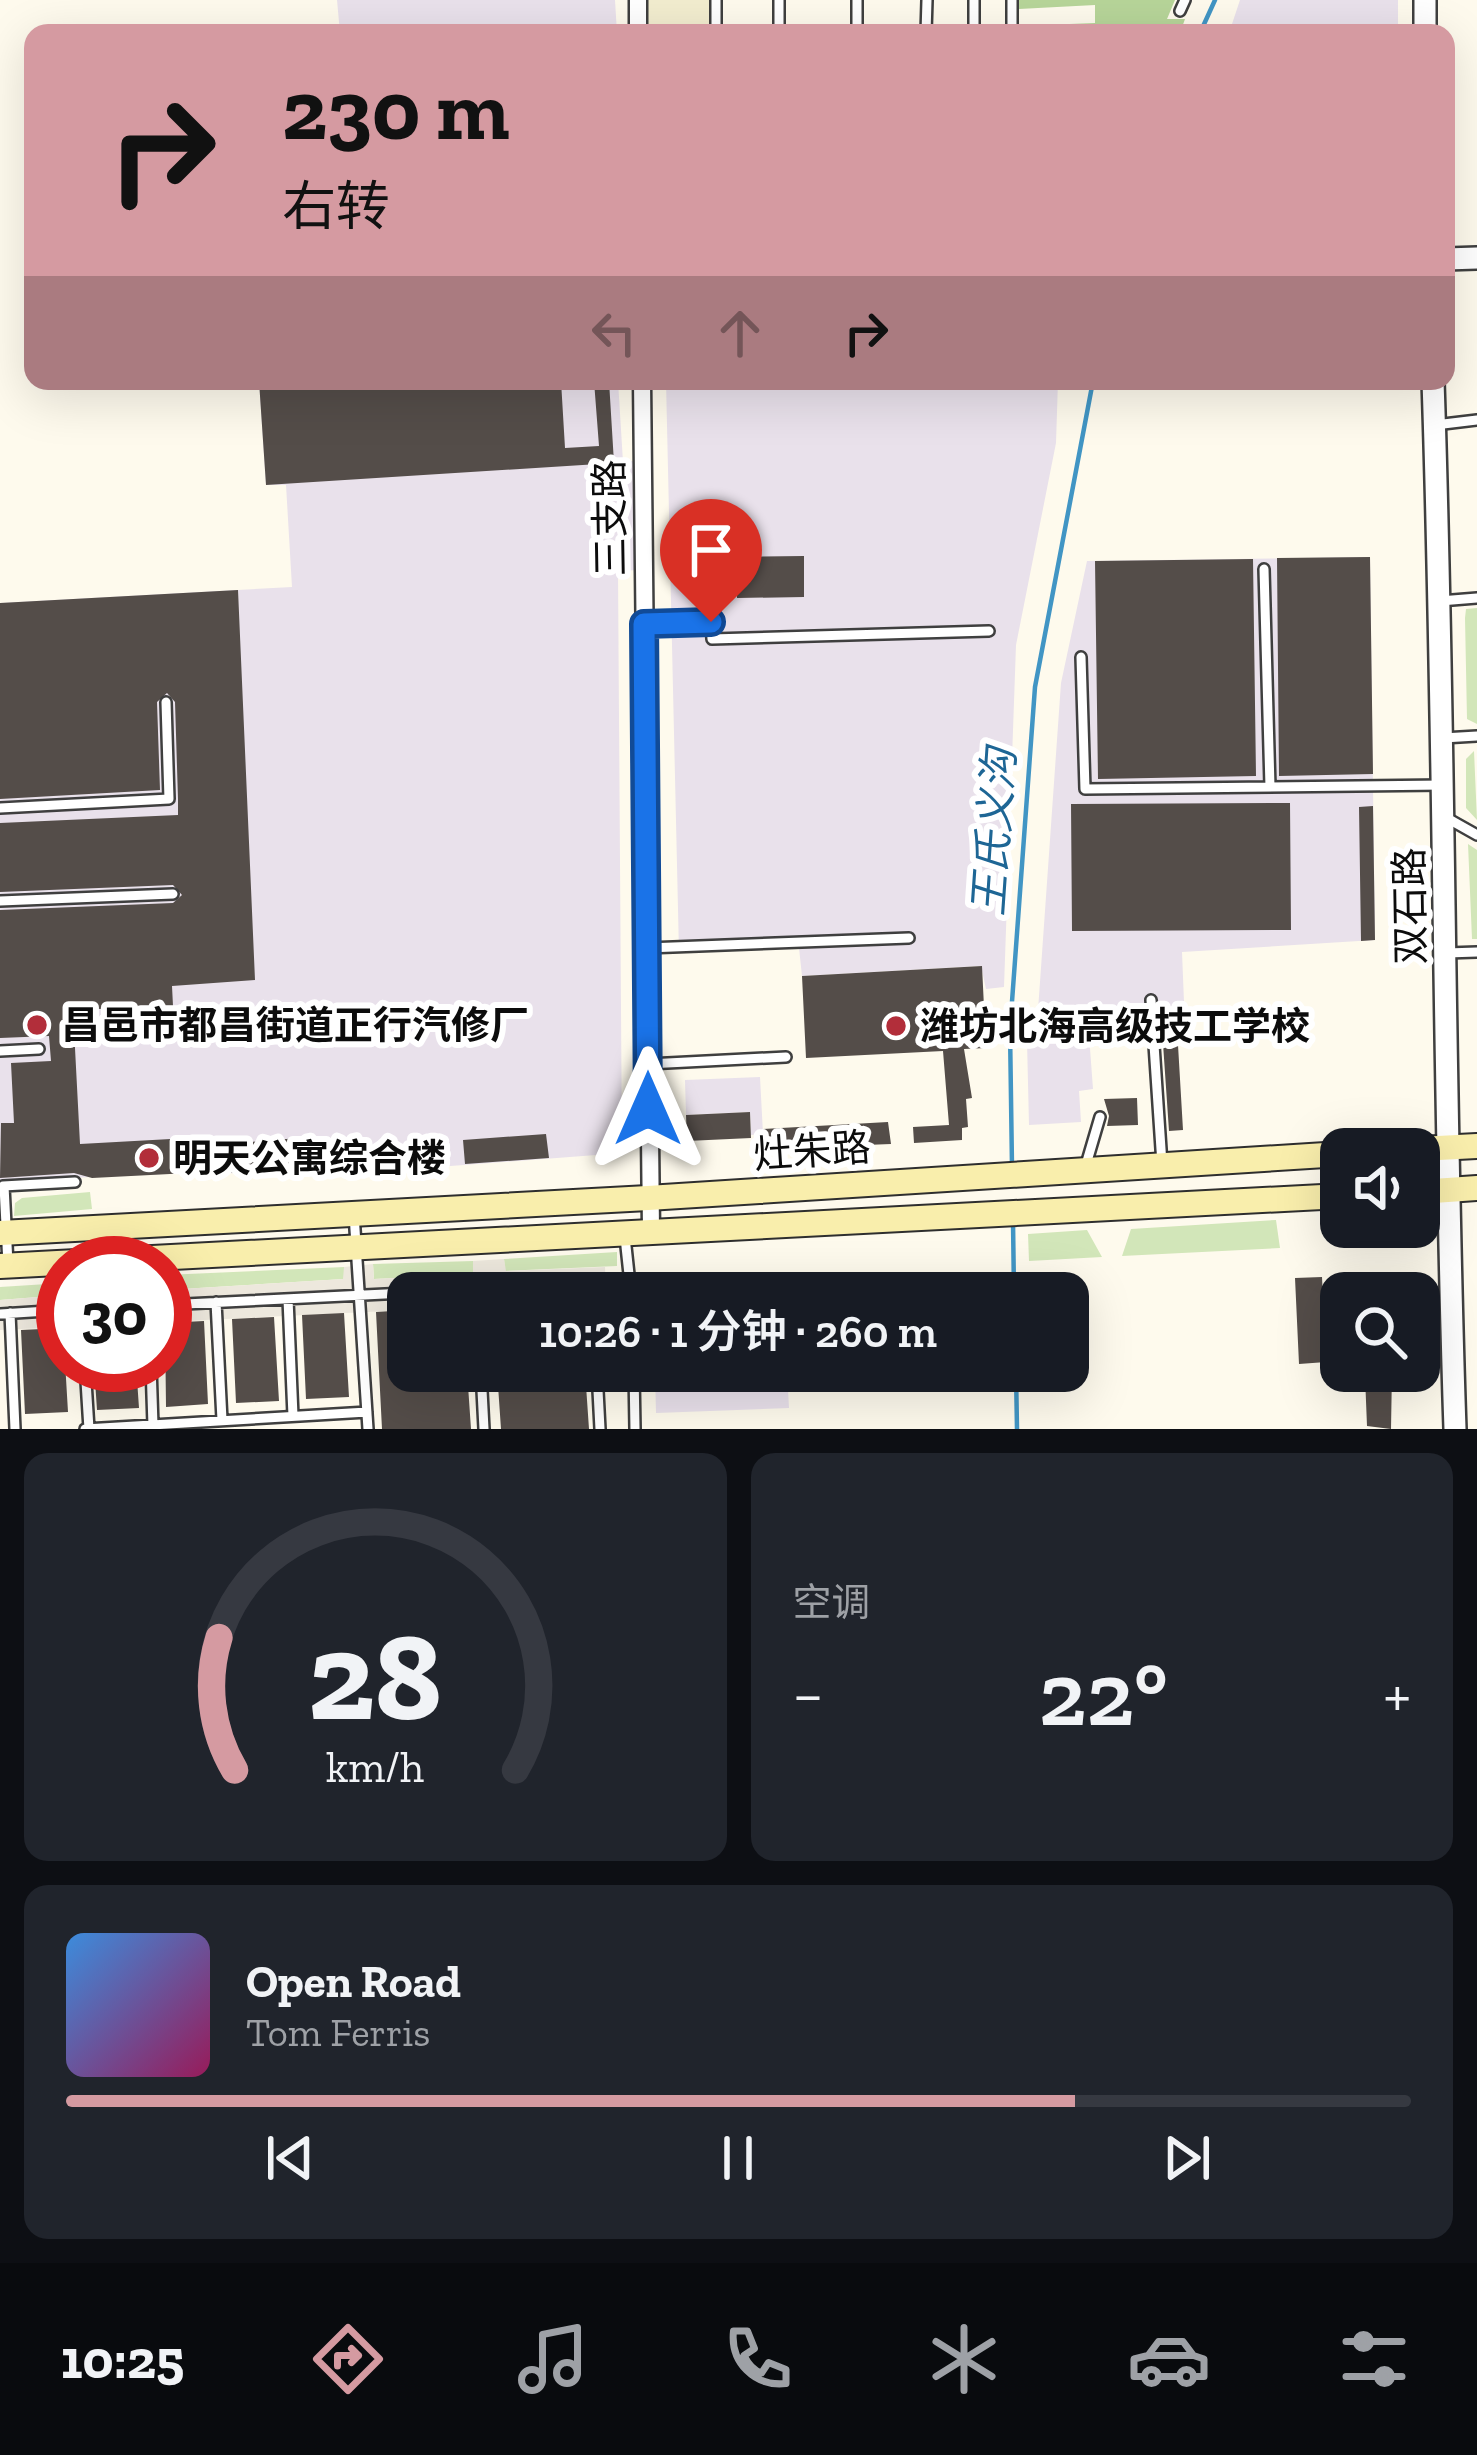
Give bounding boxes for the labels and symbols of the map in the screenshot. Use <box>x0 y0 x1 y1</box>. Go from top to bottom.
street label: 三支路 <box>585 459 635 577</box>
pin <box>660 499 762 622</box>
water label: 王氏义沟 <box>963 742 1026 918</box>
street label: 双石路 <box>1385 847 1435 965</box>
place label: 昌邑市都昌街道正行汽修厂 <box>61 1002 529 1049</box>
place label: 潍坊北海高级技工学校 <box>920 1003 1310 1050</box>
marker: 昌邑市都昌街道正行汽修厂 <box>24 1012 50 1038</box>
marker: 潍坊北海高级技工学校 <box>883 1013 909 1039</box>
position arrow <box>585 1046 711 1172</box>
street label: 灶朱路 <box>752 1123 872 1179</box>
place label: 明天公寓综合楼 <box>173 1135 446 1182</box>
marker: 明天公寓综合楼 <box>136 1145 162 1171</box>
speed limit sign: 30 <box>36 1236 192 1392</box>

